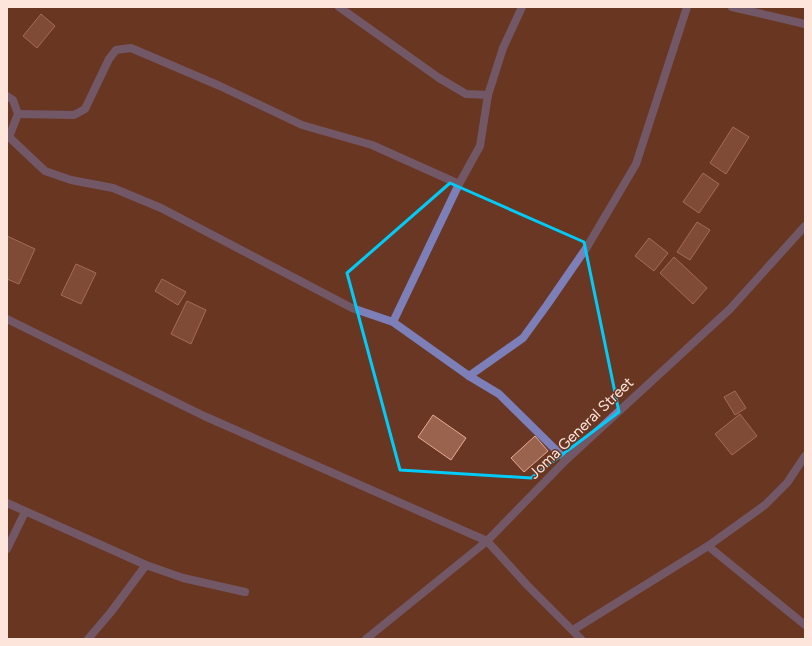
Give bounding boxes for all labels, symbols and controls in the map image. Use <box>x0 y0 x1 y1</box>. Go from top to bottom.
street label: Joma General Street <box>525 373 637 483</box>

